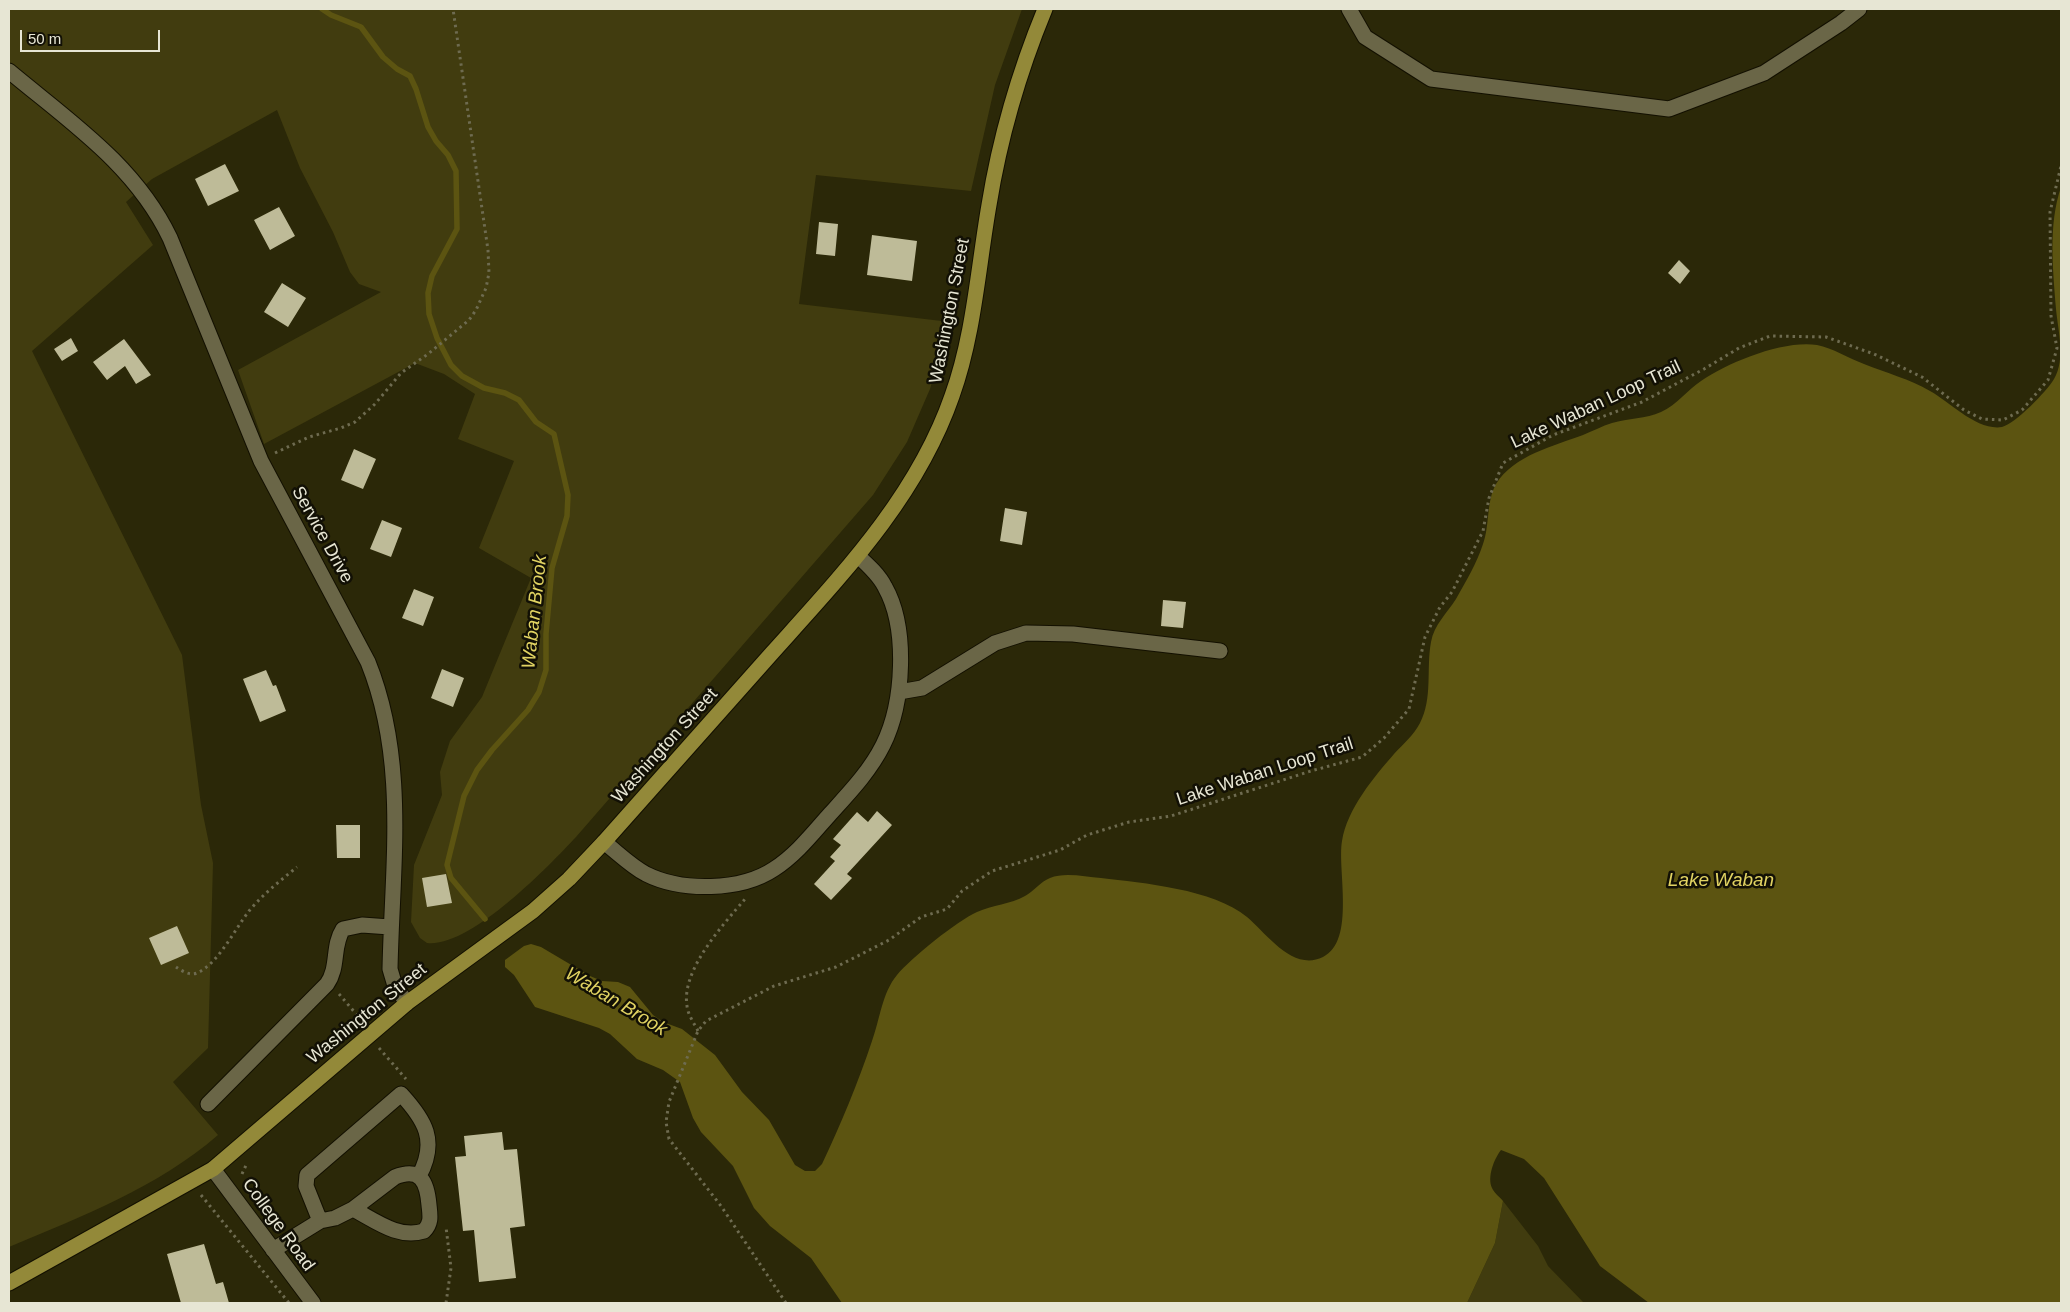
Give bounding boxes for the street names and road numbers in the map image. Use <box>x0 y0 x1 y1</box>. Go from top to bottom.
street label: Washington Street <box>925 237 975 385</box>
street label: Lake Waban Loop Trail <box>1508 356 1684 454</box>
street label: Service Drive <box>287 483 357 587</box>
street label: Washington Street <box>608 684 722 808</box>
street label: Lake Waban Loop Trail <box>1174 733 1356 811</box>
street label: Washington Street <box>303 959 431 1069</box>
street label: College Road <box>237 1175 319 1275</box>

